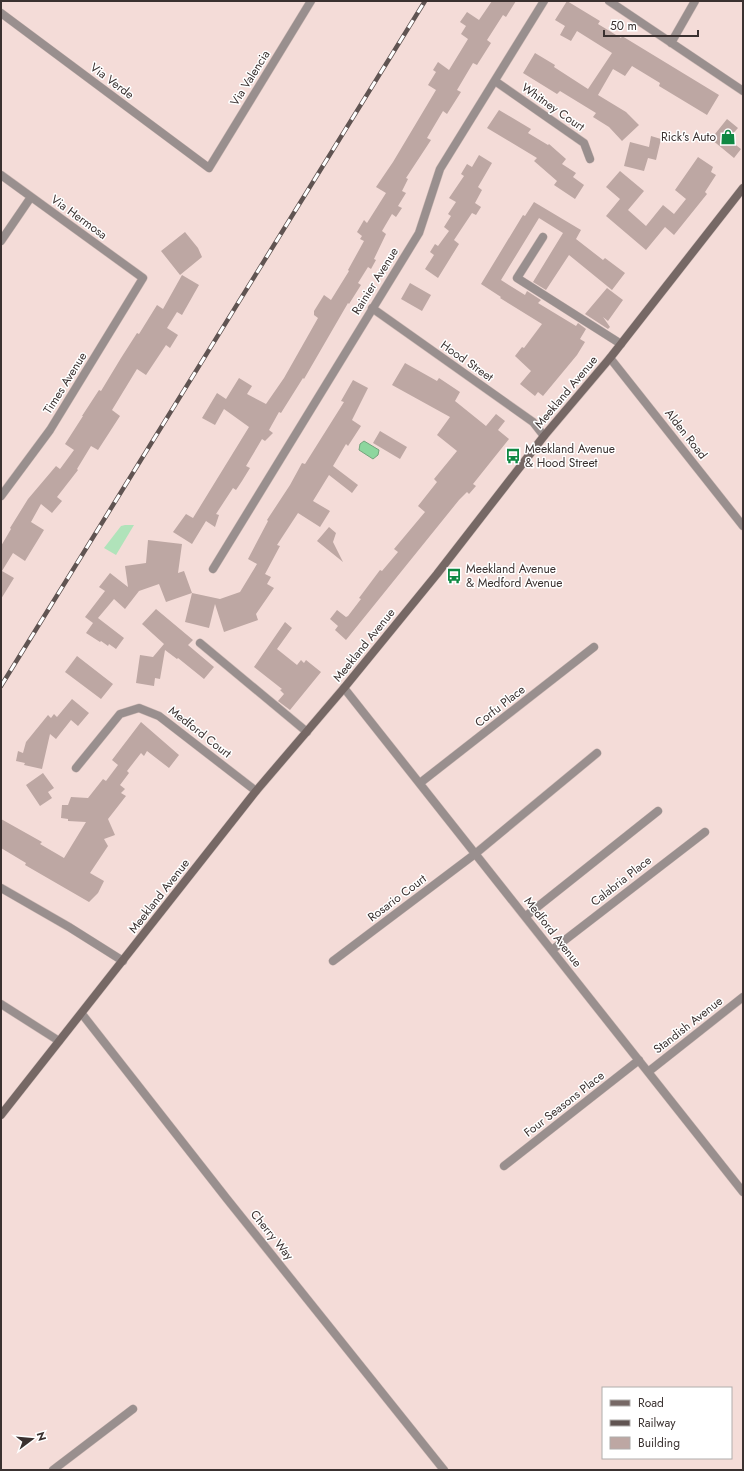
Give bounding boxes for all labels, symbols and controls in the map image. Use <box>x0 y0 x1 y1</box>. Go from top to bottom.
scale bar <box>604 12 698 38</box>
text: 50 m <box>610 17 637 35</box>
street label: Via Valencia <box>226 46 274 109</box>
street label: Via Verde <box>86 59 138 103</box>
street label: Whitney Court <box>518 79 588 135</box>
place label: Rick's Auto <box>661 128 716 146</box>
shop icon: Rick's Auto <box>719 128 737 146</box>
street label: Via Hermosa <box>47 190 111 244</box>
street label: Rainier Avenue <box>347 244 403 318</box>
street label: Hood Street <box>437 336 497 386</box>
street label: Times Avenue <box>39 349 91 417</box>
street label: Meekland Avenue <box>530 352 602 432</box>
street label: Alden Road <box>661 405 711 463</box>
place label: Meekland Avenue & Hood Street <box>525 440 615 472</box>
bus stop icon: Meekland Avenue & Hood Street <box>504 447 522 465</box>
place label: Meekland Avenue & Medford Avenue <box>466 560 562 592</box>
bus stop icon: Meekland Avenue & Medford Avenue <box>445 567 463 585</box>
street label: Meekland Avenue <box>329 604 399 686</box>
street label: Corfu Place <box>471 681 529 731</box>
street label: Medford Court <box>165 702 235 762</box>
street label: Calabria Place <box>587 851 655 911</box>
street label: Meekland Avenue <box>124 855 194 937</box>
street label: Rosario Court <box>364 870 430 926</box>
street label: Medford Avenue <box>520 893 586 971</box>
street label: Standish Avenue <box>650 992 726 1058</box>
street label: Four Seasons Place <box>520 1067 608 1141</box>
street label: Cherry Way <box>246 1206 298 1264</box>
legend <box>602 1387 732 1459</box>
text: Road <box>638 1394 664 1412</box>
text: Railway <box>638 1414 676 1432</box>
north arrow <box>12 1419 52 1459</box>
text: N <box>33 1430 51 1443</box>
text: Building <box>638 1434 680 1452</box>

